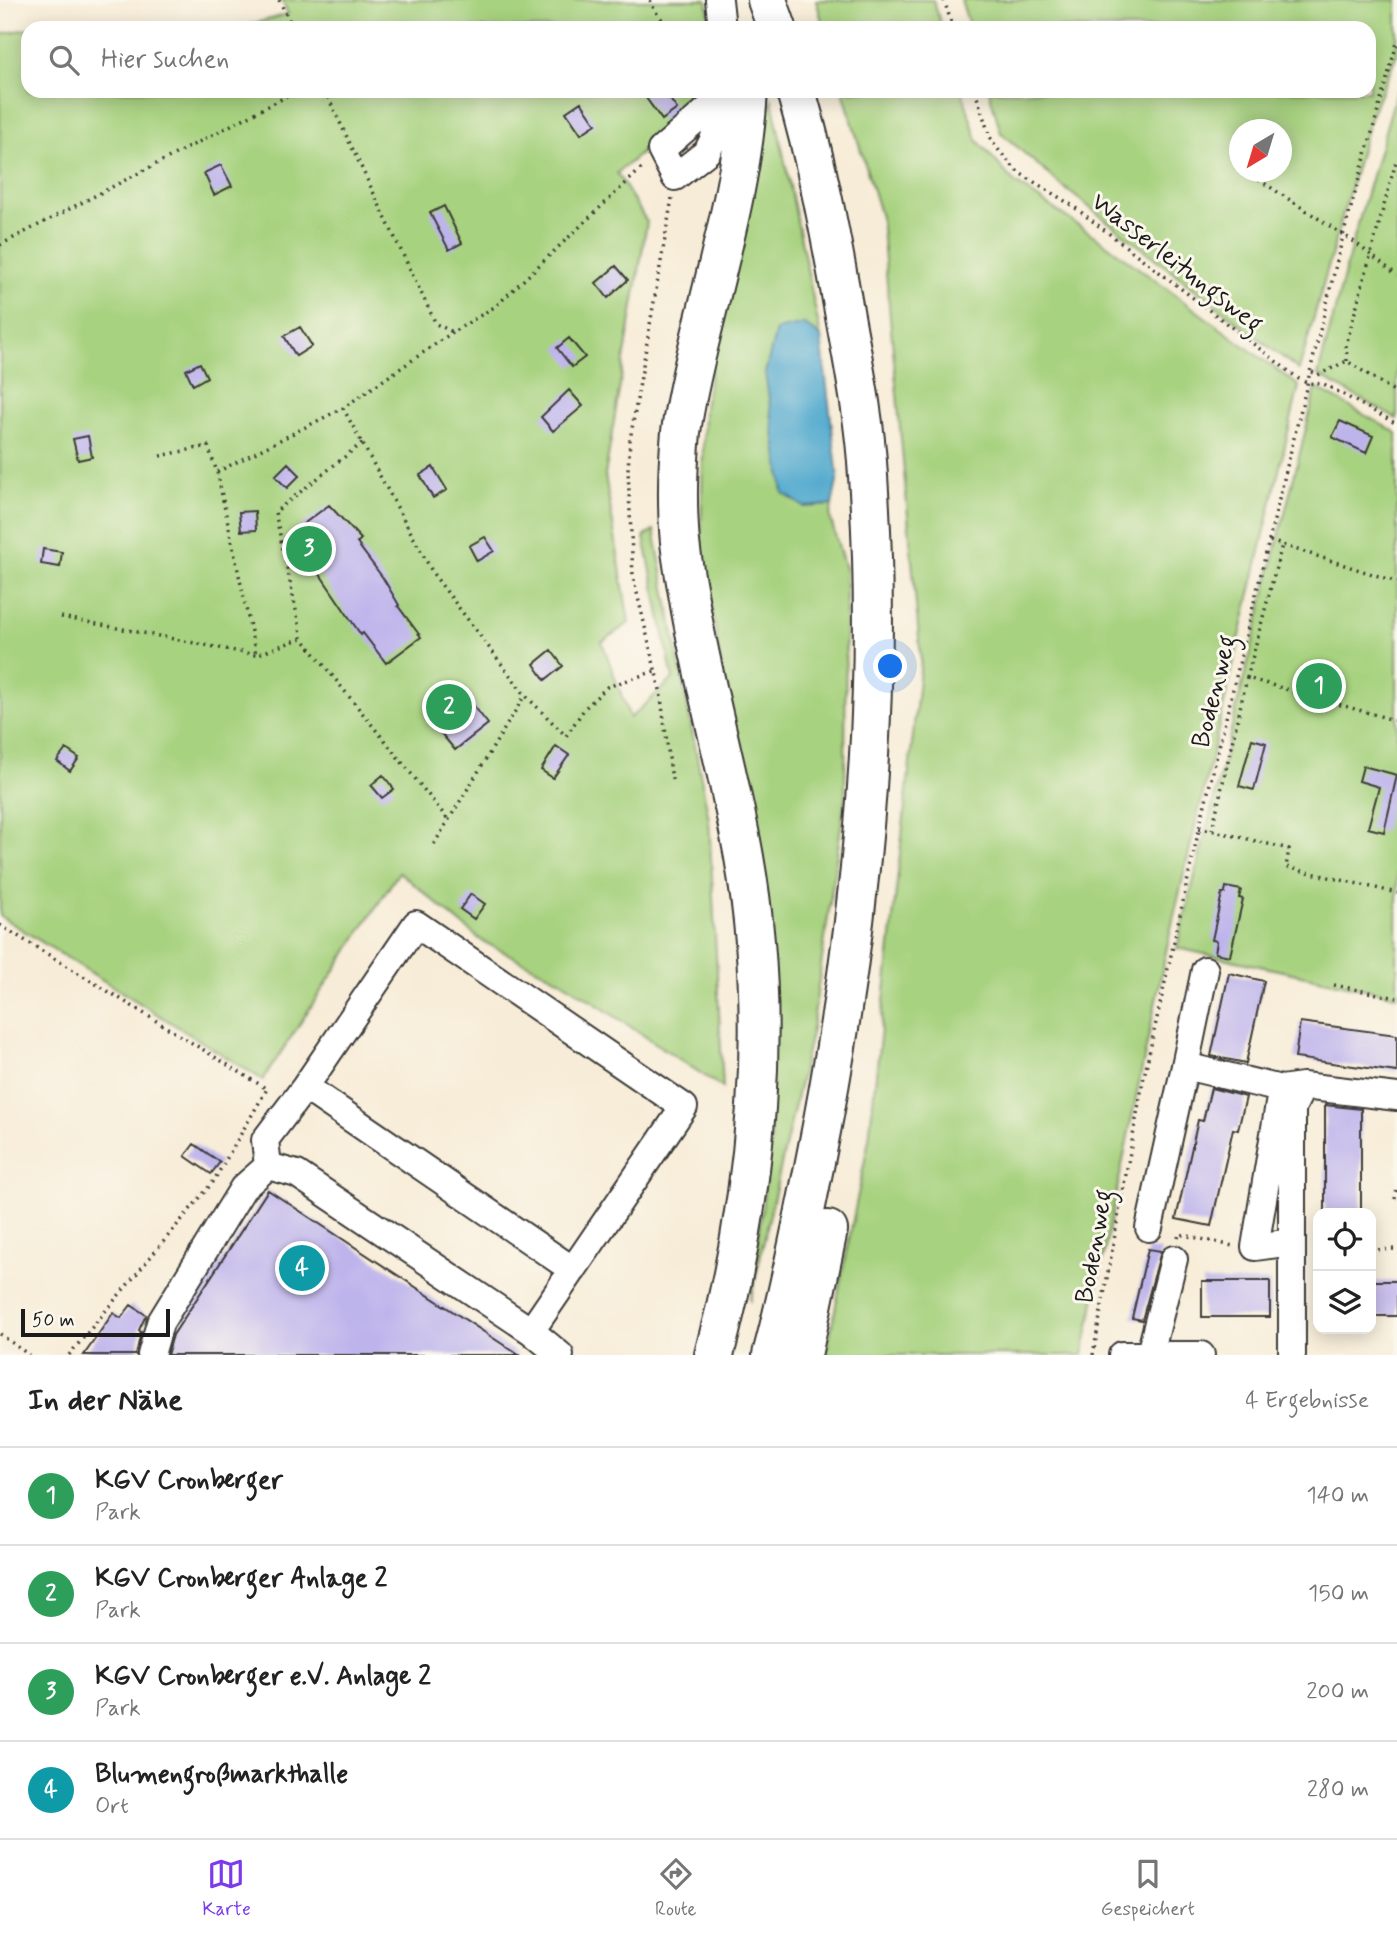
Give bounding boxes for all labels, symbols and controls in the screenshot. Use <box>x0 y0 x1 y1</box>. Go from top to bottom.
search box <box>21 21 1376 98</box>
icon: search <box>45 41 83 79</box>
text: Hier suchen <box>101 43 229 77</box>
north arrow <box>1229 119 1292 182</box>
street label: Wasserleitungsweg <box>1082 186 1270 344</box>
pin: 3 <box>286 523 332 575</box>
street label: Bodenweg <box>1185 632 1248 752</box>
your location <box>873 649 907 683</box>
pin: 1 <box>1296 660 1342 712</box>
pin: 2 <box>426 681 472 733</box>
street label: Bodenweg <box>1068 1187 1125 1307</box>
map controls <box>1313 1208 1376 1334</box>
button: locate <box>1313 1208 1376 1271</box>
pin: 4 <box>279 1242 325 1294</box>
button: layers <box>1313 1271 1376 1334</box>
scale bar <box>21 1306 170 1338</box>
text: 50 m <box>32 1308 75 1333</box>
text: In der Nähe <box>28 1381 183 1420</box>
text: 4 Ergebnisse <box>1245 1386 1369 1416</box>
text: KGV Cronberger <box>95 1464 283 1498</box>
text: 1 <box>46 1481 56 1511</box>
text: 140 m <box>1306 1481 1369 1511</box>
text: Park <box>95 1498 141 1528</box>
text: KGV Cronberger Anlage 2 <box>95 1562 387 1596</box>
text: 2 <box>45 1579 57 1609</box>
text: 150 m <box>1308 1579 1369 1609</box>
text: Park <box>95 1596 141 1626</box>
text: KGV Cronberger e.V. Anlage 2 <box>95 1660 431 1694</box>
text: 3 <box>46 1677 56 1707</box>
text: 200 m <box>1306 1677 1369 1707</box>
text: Park <box>95 1694 141 1724</box>
text: Blumengroßmarkthalle <box>95 1758 348 1792</box>
text: 4 <box>44 1775 58 1805</box>
text: 280 m <box>1307 1775 1369 1805</box>
text: Ort <box>95 1792 129 1822</box>
tab: Karte <box>202 1855 251 1922</box>
tab: Route <box>655 1855 696 1922</box>
tab: Gespeichert <box>1101 1855 1195 1922</box>

